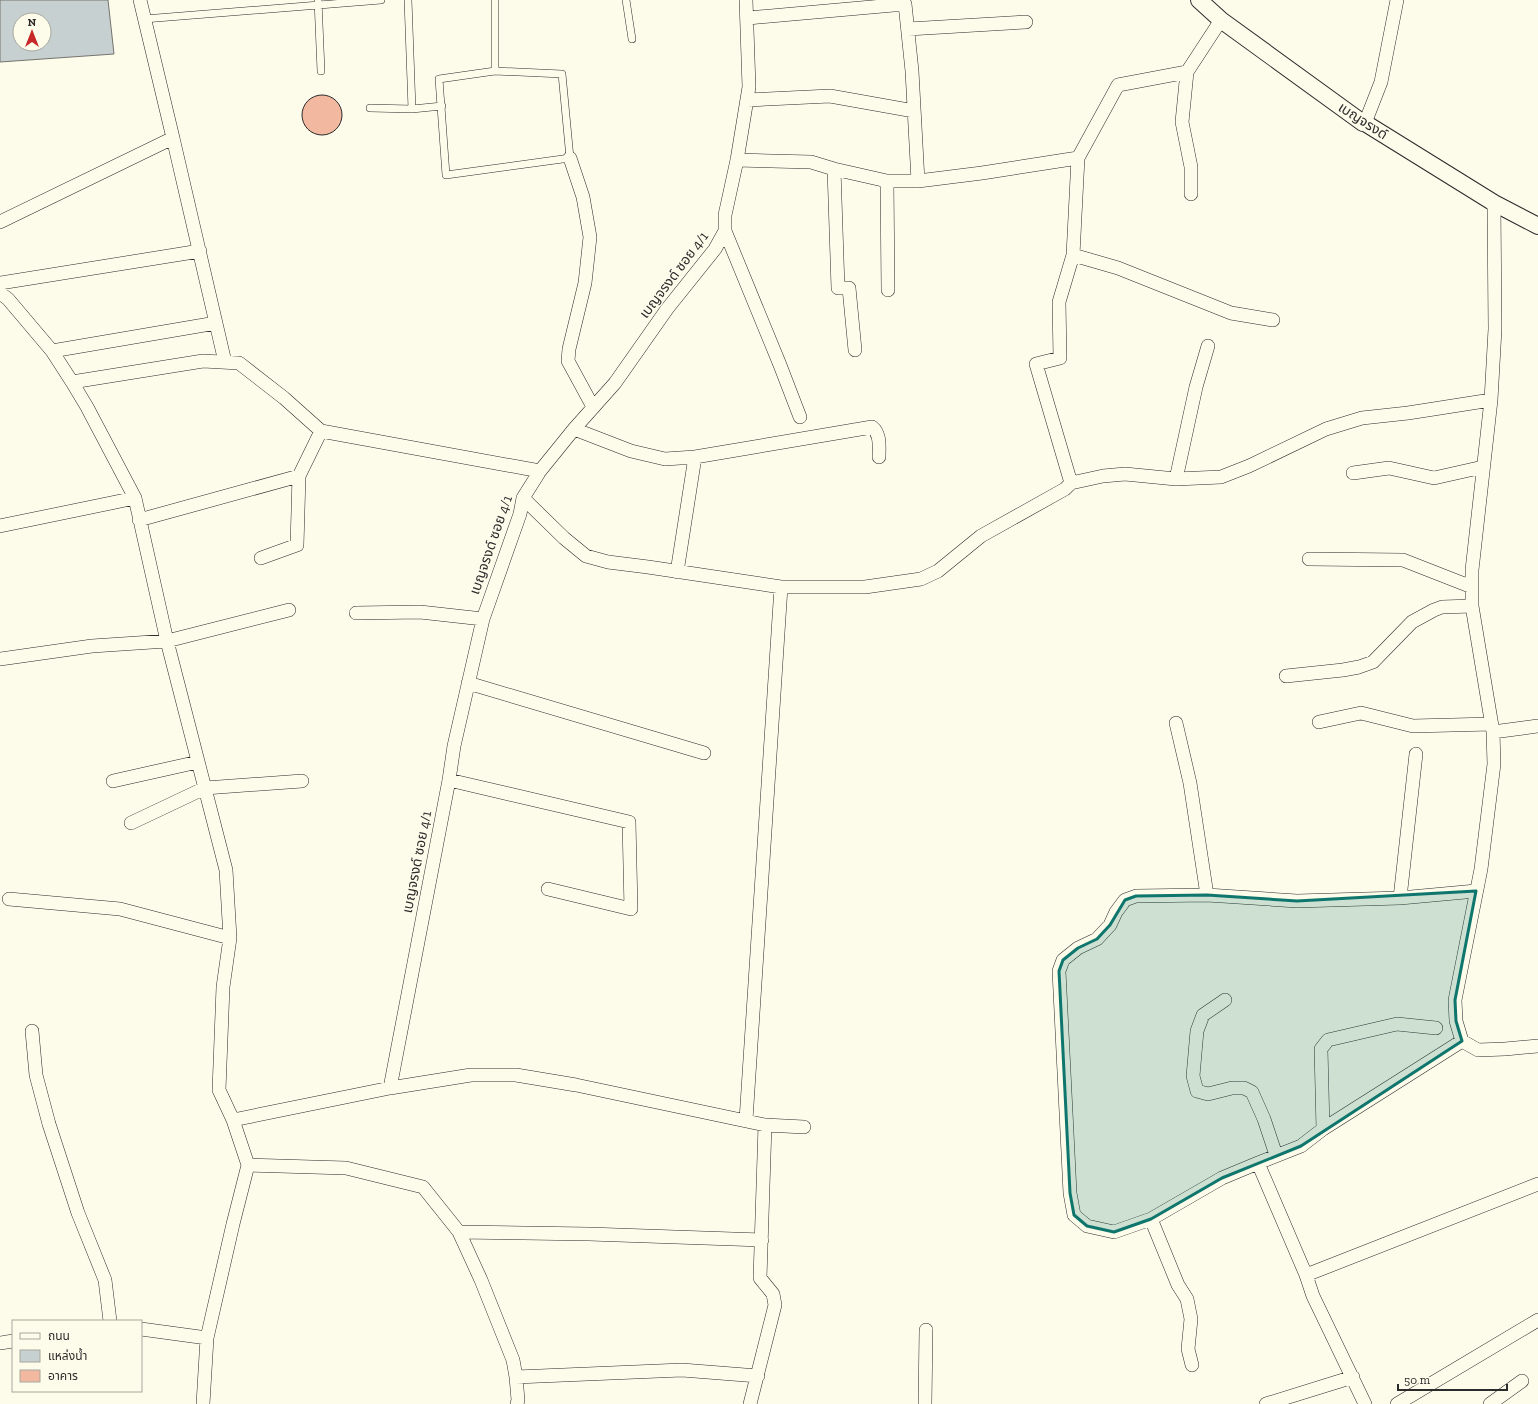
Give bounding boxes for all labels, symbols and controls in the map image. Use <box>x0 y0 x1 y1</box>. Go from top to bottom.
north arrow <box>12 12 52 52</box>
text: N <box>28 16 37 29</box>
street label: เบญจรงด์ <box>1335 99 1391 143</box>
street label: เบญจรงด์ ซอย 4/1 <box>636 228 712 322</box>
street label: เบญจรงด์ ซอย 4/1 <box>466 493 516 597</box>
street label: เบญจรงด์ ซอย 4/1 <box>399 809 435 915</box>
legend <box>12 1320 142 1392</box>
text: ถนน <box>48 1329 70 1343</box>
text: แหล่งน้ำ <box>48 1347 87 1363</box>
scale bar <box>1398 1366 1507 1392</box>
text: อาคาร <box>48 1369 78 1383</box>
text: 50 m <box>1404 1373 1431 1387</box>

